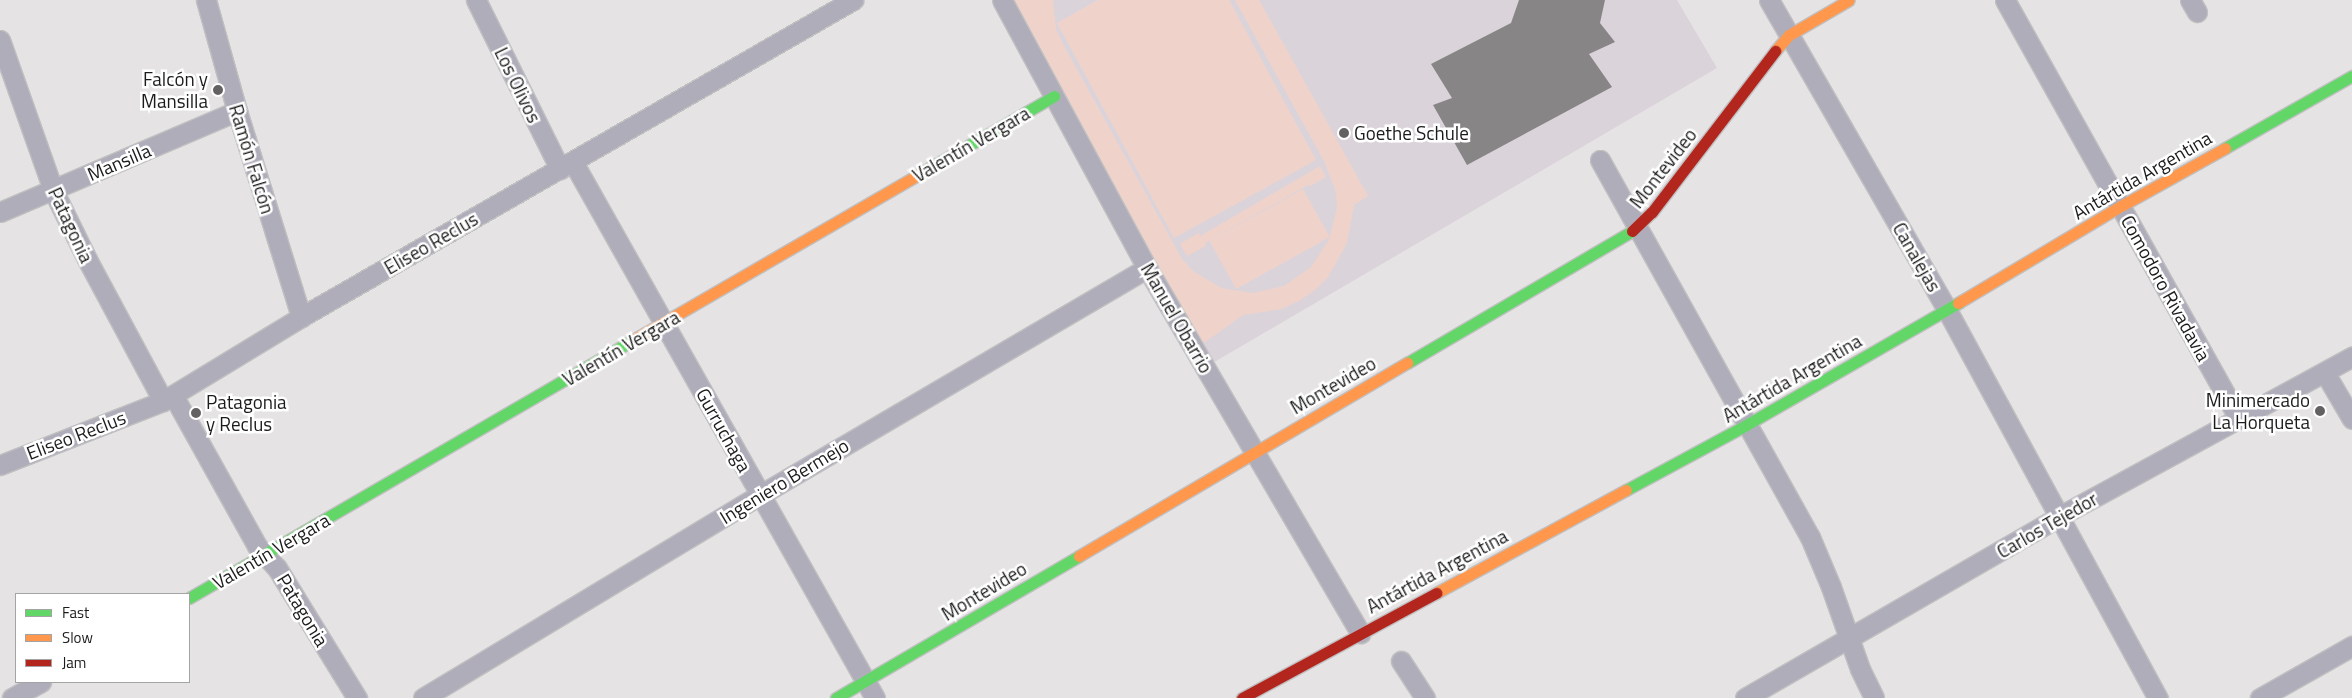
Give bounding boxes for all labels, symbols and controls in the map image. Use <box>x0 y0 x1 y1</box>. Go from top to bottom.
street label: Los Olivos <box>490 44 546 126</box>
place label: Falcón y Mansilla <box>141 68 208 112</box>
marker: Falcón y Mansilla <box>212 84 224 96</box>
street label: Valentín Vergara <box>908 101 1034 187</box>
street label: Ramón Falcón <box>225 102 279 216</box>
place label: Goethe Schule <box>1354 122 1469 144</box>
street label: Montevideo <box>1625 123 1701 213</box>
street label: Antártida Argentina <box>2068 126 2216 224</box>
marker: Goethe Schule <box>1338 127 1350 139</box>
street label: Mansilla <box>84 138 154 186</box>
street label: Patagonia <box>44 184 98 266</box>
street label: Eliseo Reclus <box>380 207 482 279</box>
street label: Comodoro Rivadavia <box>2116 211 2216 365</box>
street label: Canalejas <box>1888 218 1946 296</box>
street label: Manuel Obarrio <box>1136 259 1218 377</box>
street label: Valentín Vergara <box>558 305 684 391</box>
street label: Antártida Argentina <box>1718 329 1866 427</box>
street label: Montevideo <box>1286 351 1380 419</box>
street label: Gurruchaga <box>692 384 756 476</box>
place label: Minimercado La Horqueta <box>2206 389 2310 433</box>
place label: Patagonia y Reclus <box>206 391 287 435</box>
marker: Minimercado La Horqueta <box>2314 405 2326 417</box>
street label: Eliseo Reclus <box>23 406 129 464</box>
marker: Patagonia y Reclus <box>190 407 202 419</box>
street label: Ingeniero Bermejo <box>715 434 853 528</box>
street label: Carlos Tejedor <box>1993 487 2101 563</box>
street label: Valentín Vergara <box>208 508 334 594</box>
street label: Antártida Argentina <box>1362 524 1512 618</box>
street label: Montevideo <box>937 557 1031 625</box>
street label: Patagonia <box>272 570 334 650</box>
legend <box>15 593 190 683</box>
text: Fast <box>62 601 89 624</box>
text: Slow <box>62 626 93 649</box>
text: Jam <box>62 651 86 674</box>

